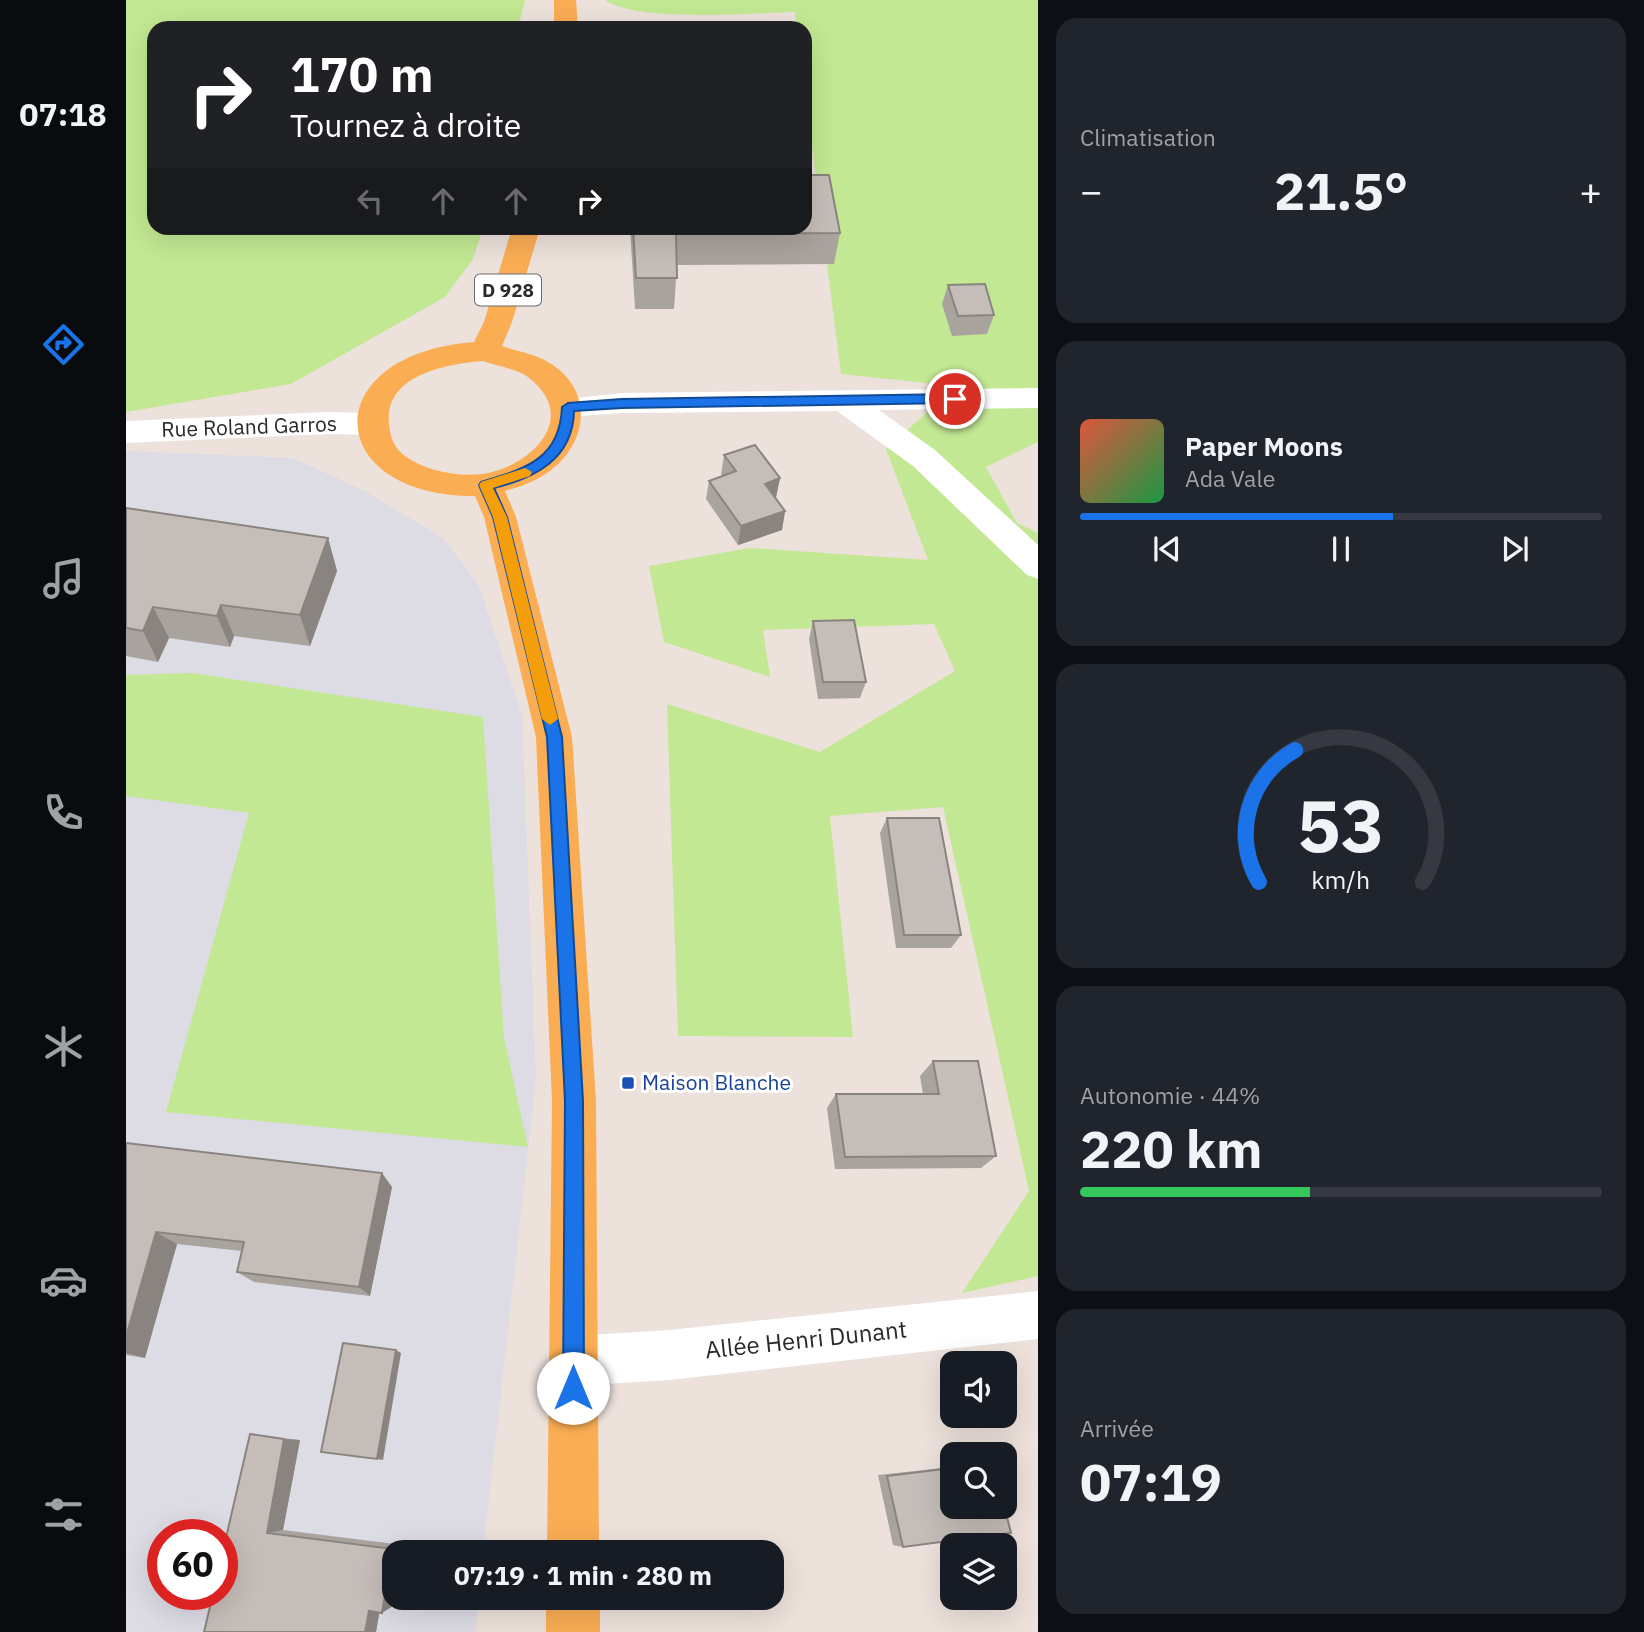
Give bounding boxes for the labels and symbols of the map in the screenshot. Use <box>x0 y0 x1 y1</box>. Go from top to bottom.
road number: D 928 <box>475 274 541 306</box>
pin <box>925 369 985 429</box>
street label: Rue Roland Garros <box>161 409 337 443</box>
place label: Maison Blanche <box>642 1068 791 1096</box>
marker: Maison Blanche <box>620 1075 636 1091</box>
street label: Allée Henri Dunant <box>703 1312 908 1366</box>
position arrow <box>536 1351 610 1425</box>
speed limit sign: 60 <box>147 1519 238 1610</box>

